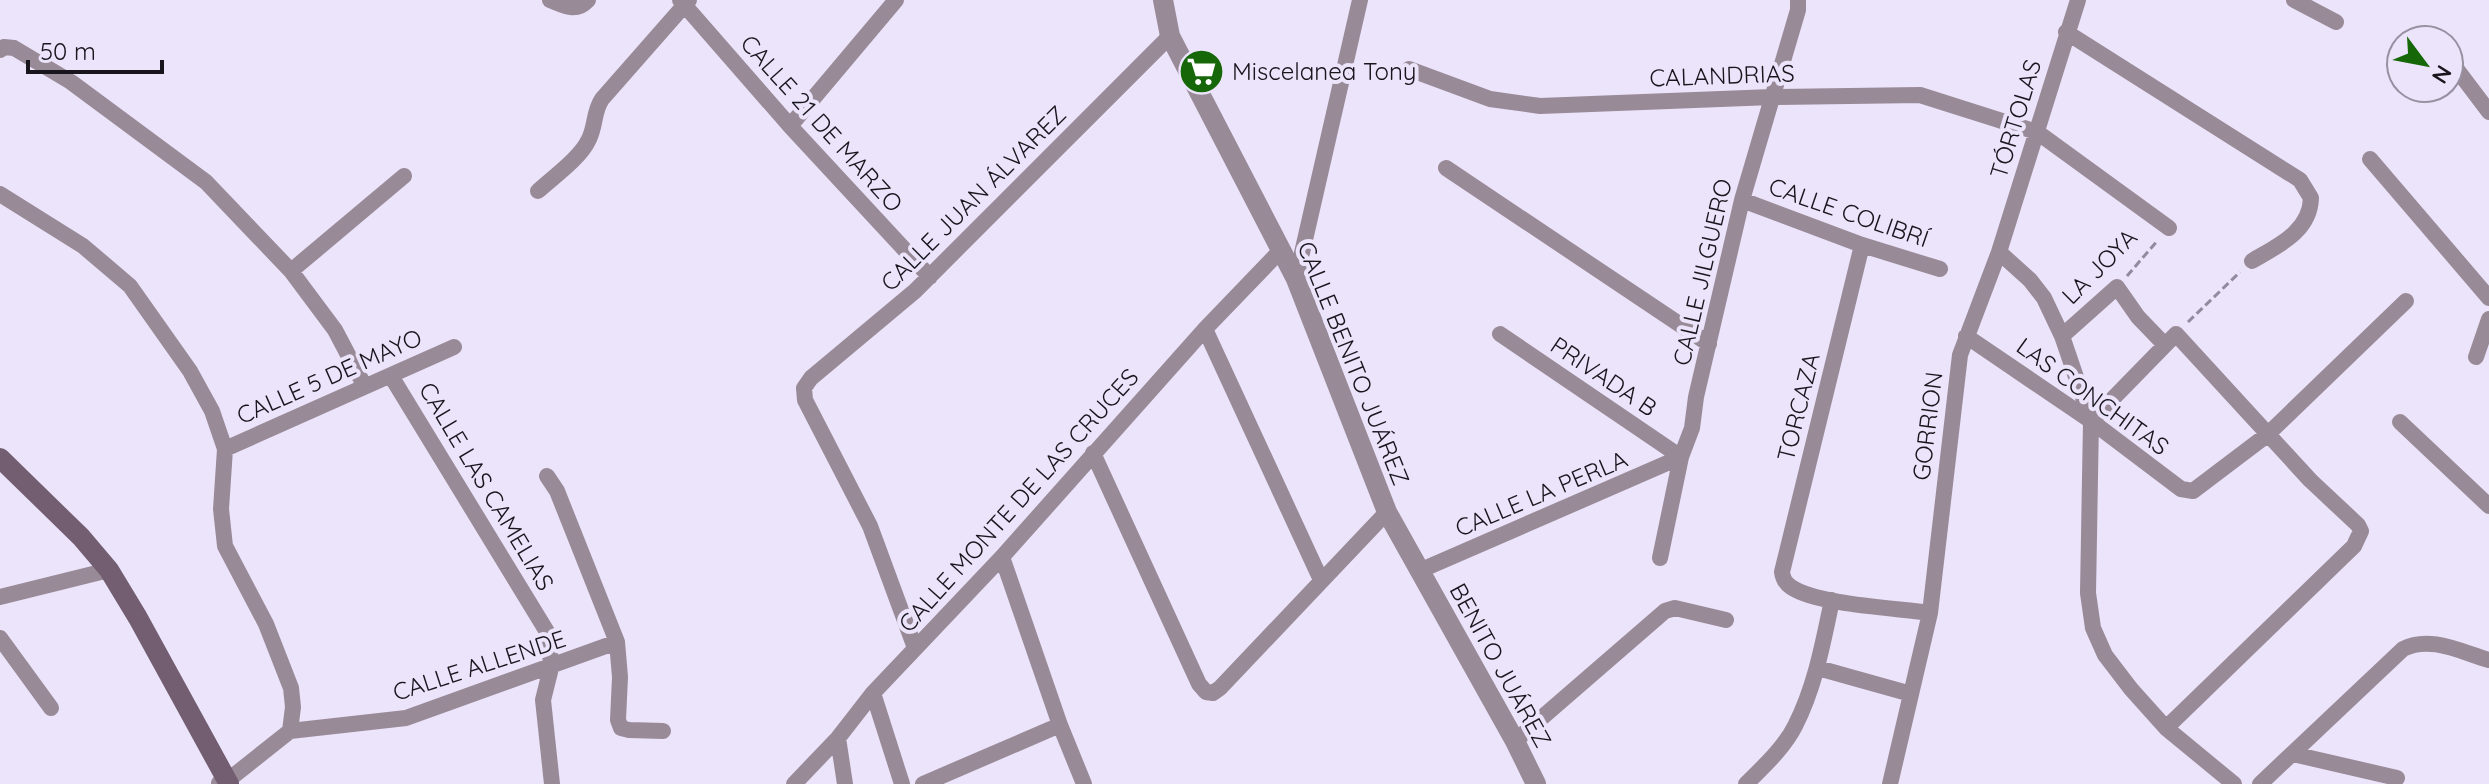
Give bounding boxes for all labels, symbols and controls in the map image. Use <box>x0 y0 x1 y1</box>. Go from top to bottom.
scale bar <box>28 24 162 74</box>
north arrow <box>2385 24 2465 104</box>
street label: CALLE 21 DE MARZO <box>734 28 910 218</box>
text: 50 m <box>40 36 96 66</box>
supermarket icon: Miscelanea Tony <box>1177 47 1225 95</box>
place label: Miscelanea Tony <box>1232 56 1416 86</box>
street label: TÓRTOLAS <box>1983 56 2047 182</box>
street label: CALANDRIAS <box>1649 57 1795 93</box>
text: N <box>2426 60 2458 89</box>
street label: CALLE JUAN ÁLVAREZ <box>874 99 1072 297</box>
street label: CALLE COLIBRÍ <box>1765 171 1934 254</box>
street label: CALLE JILGUERO <box>1666 176 1738 368</box>
street label: LA JOYA <box>2055 222 2143 310</box>
street label: CALLE BENITO JUÁREZ <box>1291 237 1417 489</box>
street label: CALLE 5 DE MAYO <box>232 322 426 430</box>
street label: PRIVADA B <box>1545 329 1663 423</box>
street label: LAS CONCHITAS <box>2011 331 2175 461</box>
street label: TORCAZA <box>1770 350 1826 464</box>
street label: CALLE MONTE DE LAS CRUCES <box>892 362 1144 638</box>
street label: GORRION <box>1905 370 1949 482</box>
street label: CALLE LAS CAMELIAS <box>413 376 561 596</box>
street label: CALLE LA PERLA <box>1450 443 1632 543</box>
street label: BENITO JUÁREZ <box>1443 578 1559 752</box>
street label: CALLE ALLENDE <box>389 623 569 707</box>

